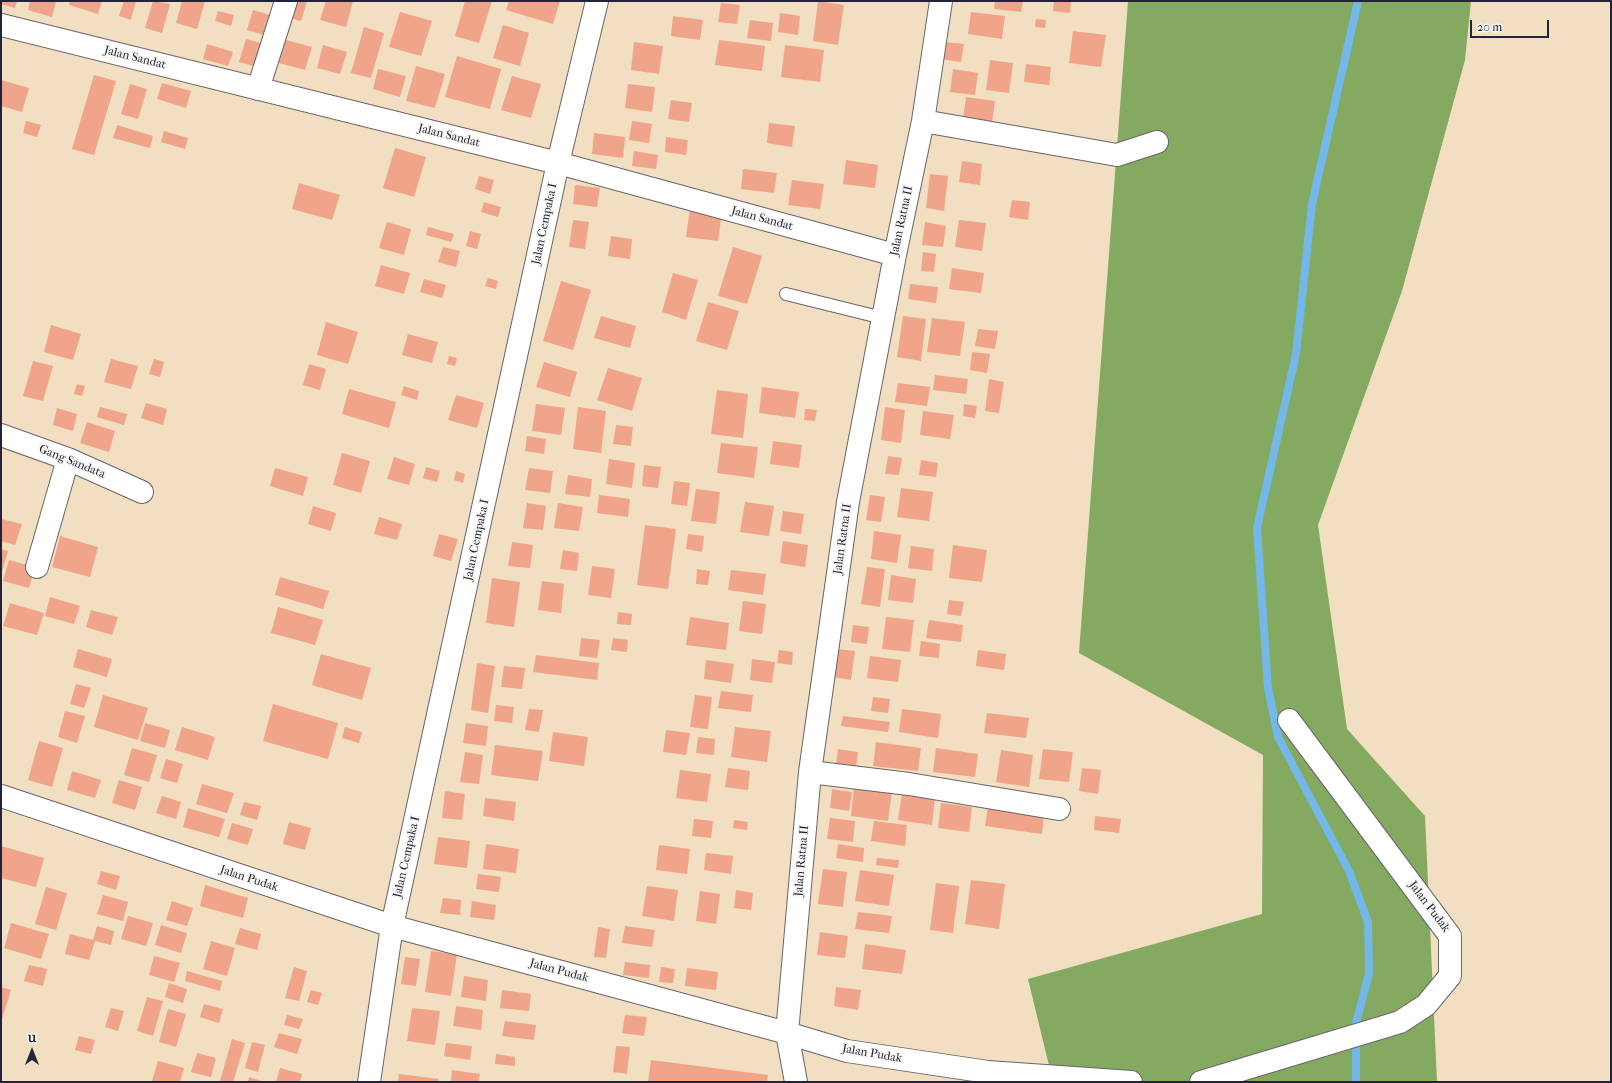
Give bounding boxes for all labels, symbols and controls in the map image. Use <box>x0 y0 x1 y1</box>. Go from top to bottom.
scale bar <box>1472 12 1551 38</box>
text: 20 m <box>1477 20 1502 34</box>
street label: Jalan Sandat <box>103 43 167 73</box>
street label: Jalan Sandat <box>417 121 481 151</box>
street label: Jalan Cempaka I <box>529 182 561 266</box>
street label: Jalan Ratna II <box>888 185 916 257</box>
street label: Jalan Sandat <box>730 204 794 234</box>
street label: Gang Sandata <box>37 442 107 482</box>
street label: Jalan Cempaka I <box>461 498 493 582</box>
street label: Jalan Ratna II <box>831 503 855 575</box>
street label: Jalan Cempaka I <box>391 815 423 899</box>
street label: Jalan Ratna II <box>792 825 812 897</box>
street label: Jalan Pudak <box>218 863 280 895</box>
street label: Jalan Pudak <box>1405 879 1453 935</box>
street label: Jalan Pudak <box>528 956 590 986</box>
north arrow <box>12 1031 52 1071</box>
text: U <box>28 1032 36 1045</box>
street label: Jalan Pudak <box>841 1042 903 1066</box>

